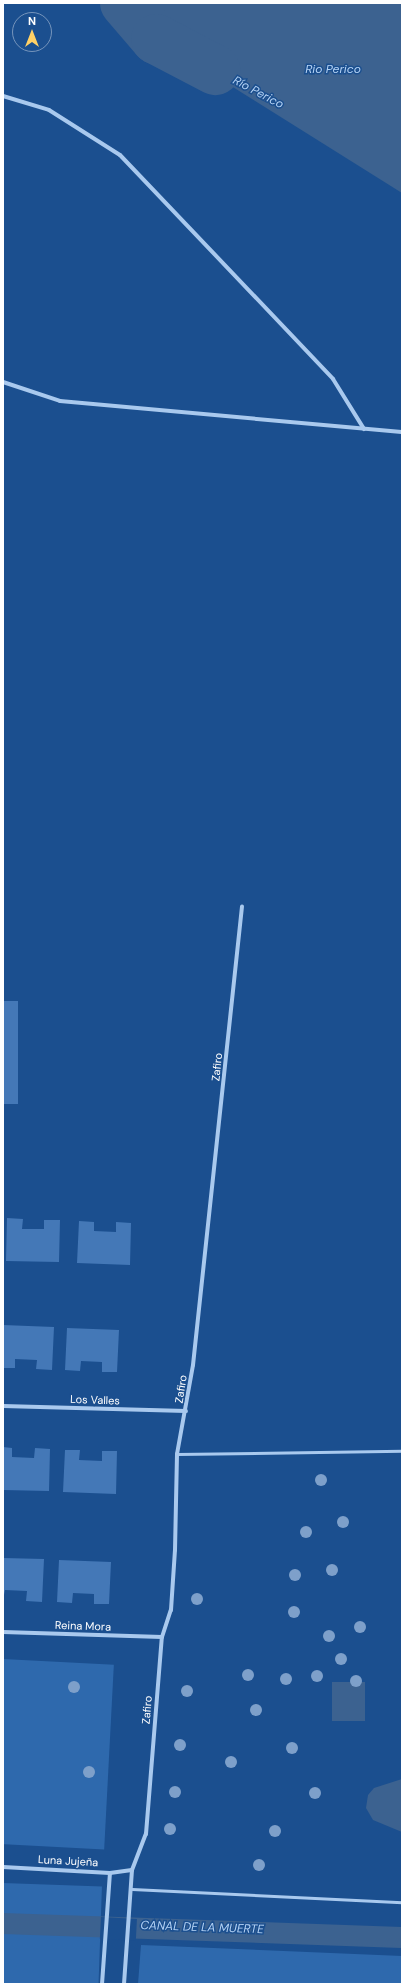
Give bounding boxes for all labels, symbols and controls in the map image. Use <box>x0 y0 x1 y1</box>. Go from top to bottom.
north arrow <box>12 12 52 52</box>
text: N <box>28 14 36 28</box>
water label: Rio Perico <box>305 63 361 77</box>
water label: Río Perico <box>230 74 286 112</box>
street label: Zafiro <box>209 1052 225 1082</box>
street label: Zafiro <box>172 1374 190 1404</box>
street label: Los Valles <box>70 1393 120 1407</box>
street label: Reina Mora <box>55 1618 111 1634</box>
street label: Zafiro <box>139 1695 155 1725</box>
street label: Luna Jujeña <box>38 1853 98 1869</box>
water label: CANAL DE LA MUERTE <box>140 1919 264 1937</box>

